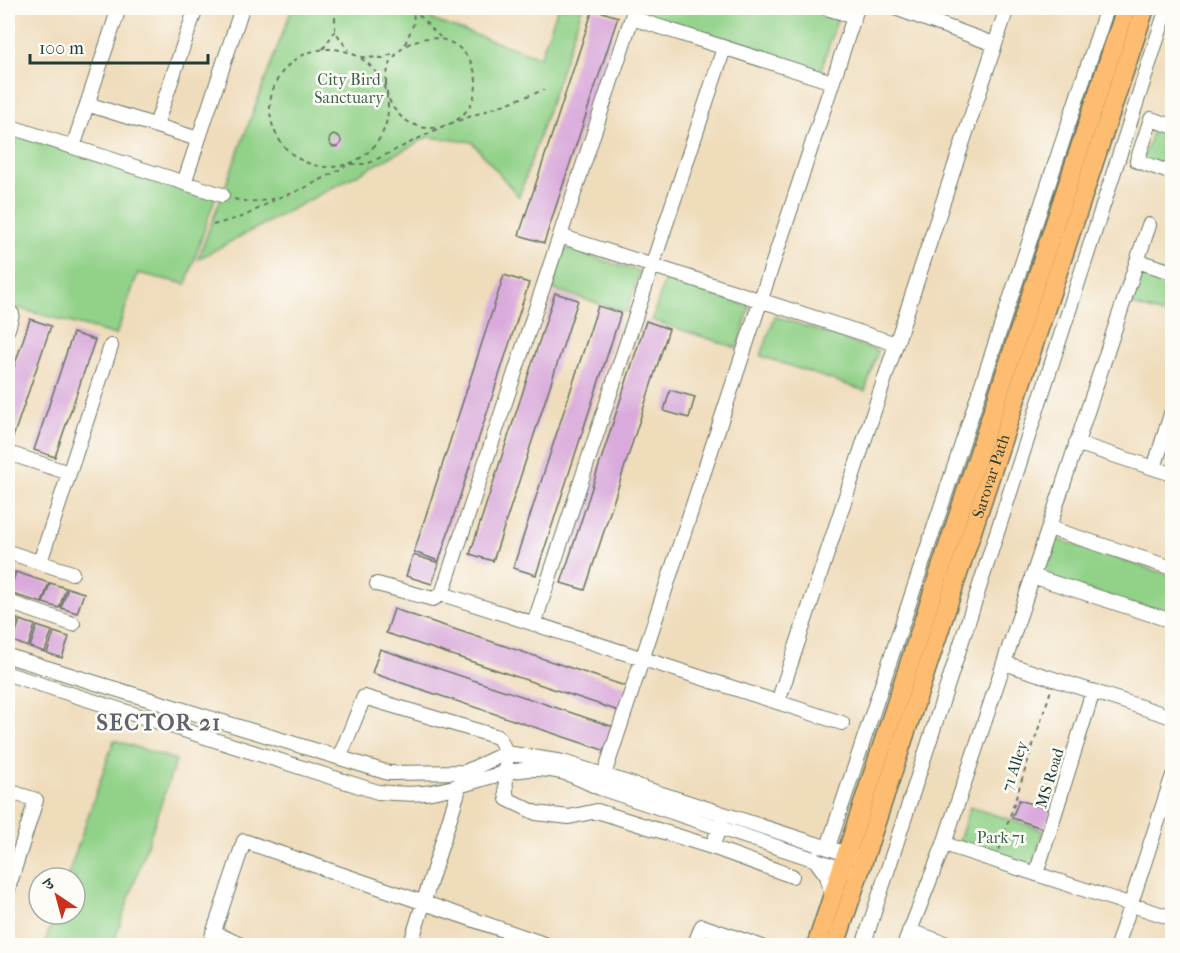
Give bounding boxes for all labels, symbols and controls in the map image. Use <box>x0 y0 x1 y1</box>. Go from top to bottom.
scale bar <box>30 27 208 65</box>
text: 100 m <box>39 38 84 59</box>
park label: City Bird Sanctuary <box>314 70 384 107</box>
street label: Sarovar Path <box>968 432 1014 521</box>
district label: SECTOR 21 <box>97 710 221 736</box>
street label: 71 Alley <box>997 738 1032 794</box>
street label: MS Road <box>1031 745 1068 811</box>
park label: Park 71 <box>977 828 1025 847</box>
north arrow <box>27 866 87 926</box>
text: उ <box>39 873 59 895</box>

